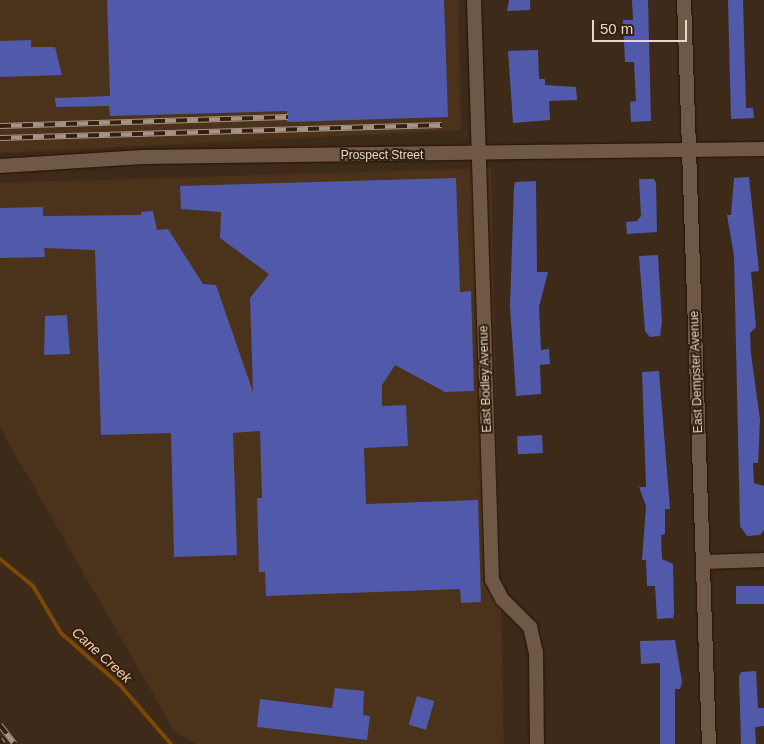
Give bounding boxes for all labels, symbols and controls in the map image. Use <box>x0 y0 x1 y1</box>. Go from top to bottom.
scale bar <box>594 10 689 42</box>
text: 50 m <box>600 20 633 37</box>
street label: Prospect Street <box>341 149 423 163</box>
street label: East Dempster Avenue <box>688 310 706 434</box>
street label: East Bodley Avenue <box>477 325 495 433</box>
water label: Cane Creek <box>69 624 135 686</box>

